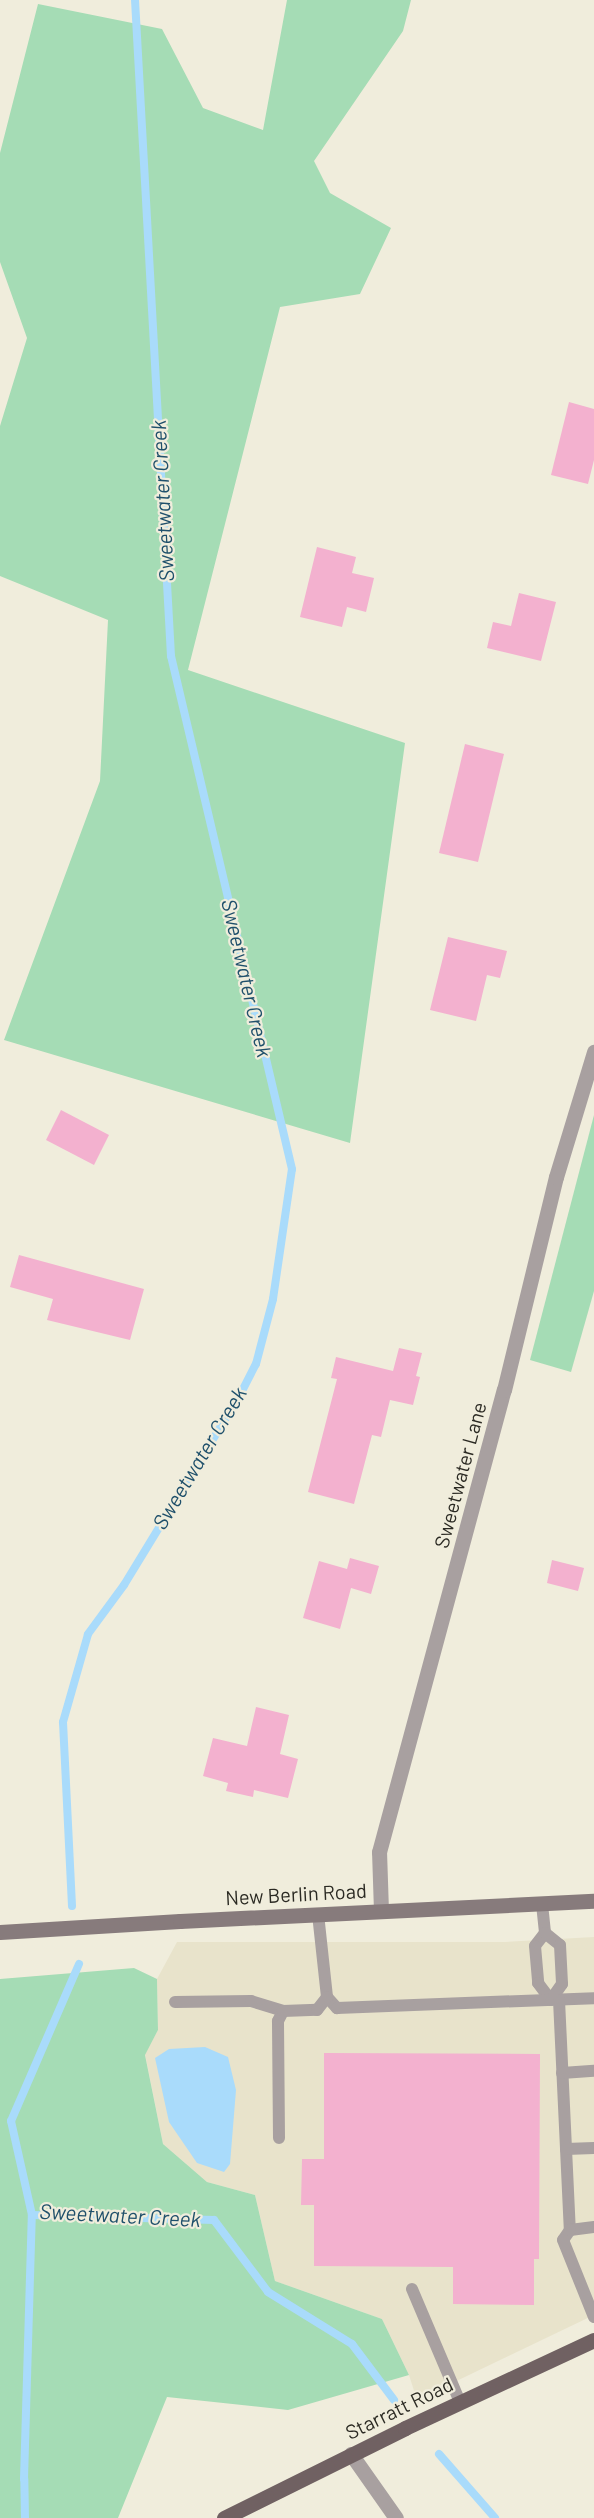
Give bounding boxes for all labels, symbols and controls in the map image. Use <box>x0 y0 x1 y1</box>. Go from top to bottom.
water label: Sweetwater Creek <box>145 420 179 582</box>
water label: Sweetwater Creek <box>217 896 277 1060</box>
water label: Sweetwater Creek <box>147 1382 251 1534</box>
street label: Sweetwater Lane <box>429 1399 491 1551</box>
street label: New Berlin Road <box>225 1878 367 1910</box>
water label: Sweetwater Creek <box>39 2198 201 2232</box>
street label: Starratt Road <box>341 2372 457 2444</box>

